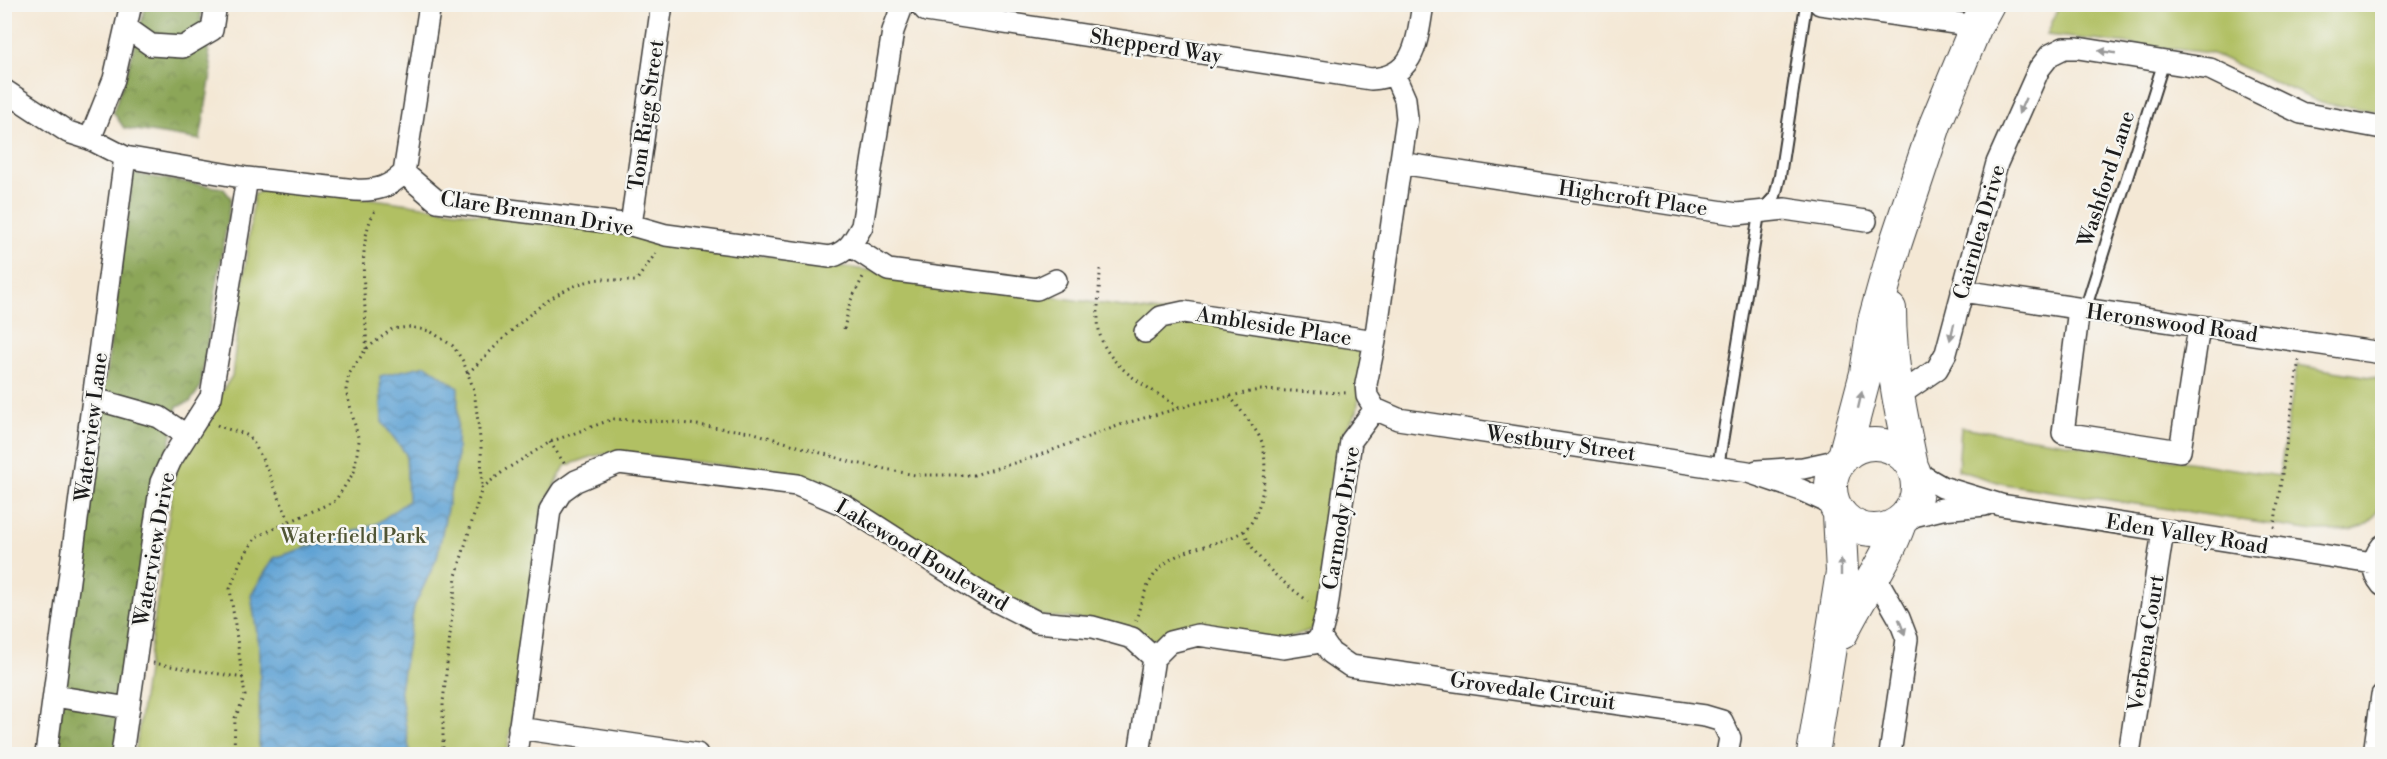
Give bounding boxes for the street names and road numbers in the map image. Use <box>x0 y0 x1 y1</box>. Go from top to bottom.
street label: Shepperd Way <box>1088 24 1225 70</box>
street label: Tom Rigg Street <box>624 38 671 192</box>
street label: Washford Lane <box>2072 108 2141 252</box>
street label: Cairnlea Drive <box>1948 162 2012 303</box>
street label: Highcroft Place <box>1556 176 1709 222</box>
street label: Clare Brennan Drive <box>438 186 635 242</box>
street label: Heronswood Road <box>2084 299 2259 349</box>
street label: Ambleside Place <box>1193 302 1353 352</box>
street label: Waterview Lane <box>70 351 114 504</box>
street label: Westbury Street <box>1483 420 1638 467</box>
street label: Carmody Drive <box>1318 445 1366 592</box>
street label: Waterview Drive <box>128 470 181 629</box>
street label: Lakewood Boulevard <box>830 494 1013 618</box>
street label: Eden Valley Road <box>2104 509 2270 561</box>
street label: Verbena Court <box>2123 572 2171 714</box>
street label: Grovedale Circuit <box>1448 667 1618 717</box>

